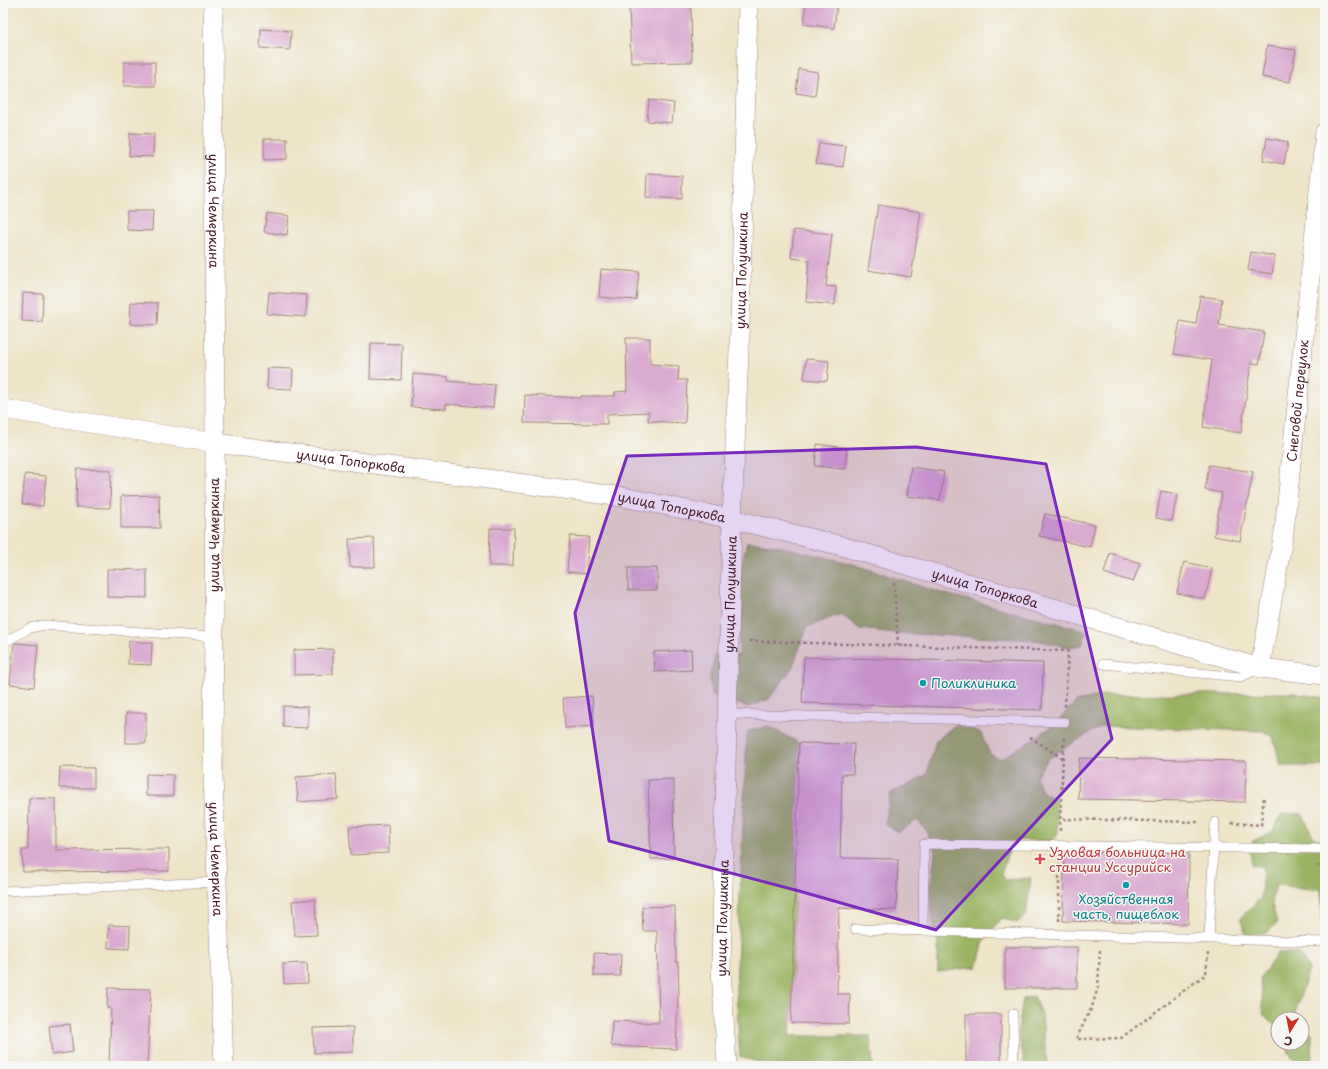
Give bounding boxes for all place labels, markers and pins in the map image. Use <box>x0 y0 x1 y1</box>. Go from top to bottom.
place label: Поликлиника <box>931 673 1017 692</box>
marker: Поликлиника <box>918 678 928 688</box>
place label: Узловая больница на станции Уссурийск <box>1049 842 1187 876</box>
marker: Узловая больница на станции Уссурийск <box>1034 853 1046 865</box>
marker: Хозяйственная часть, пищеблок <box>1121 880 1131 890</box>
place label: Хозяйственная часть, пищеблок <box>1073 889 1179 923</box>

